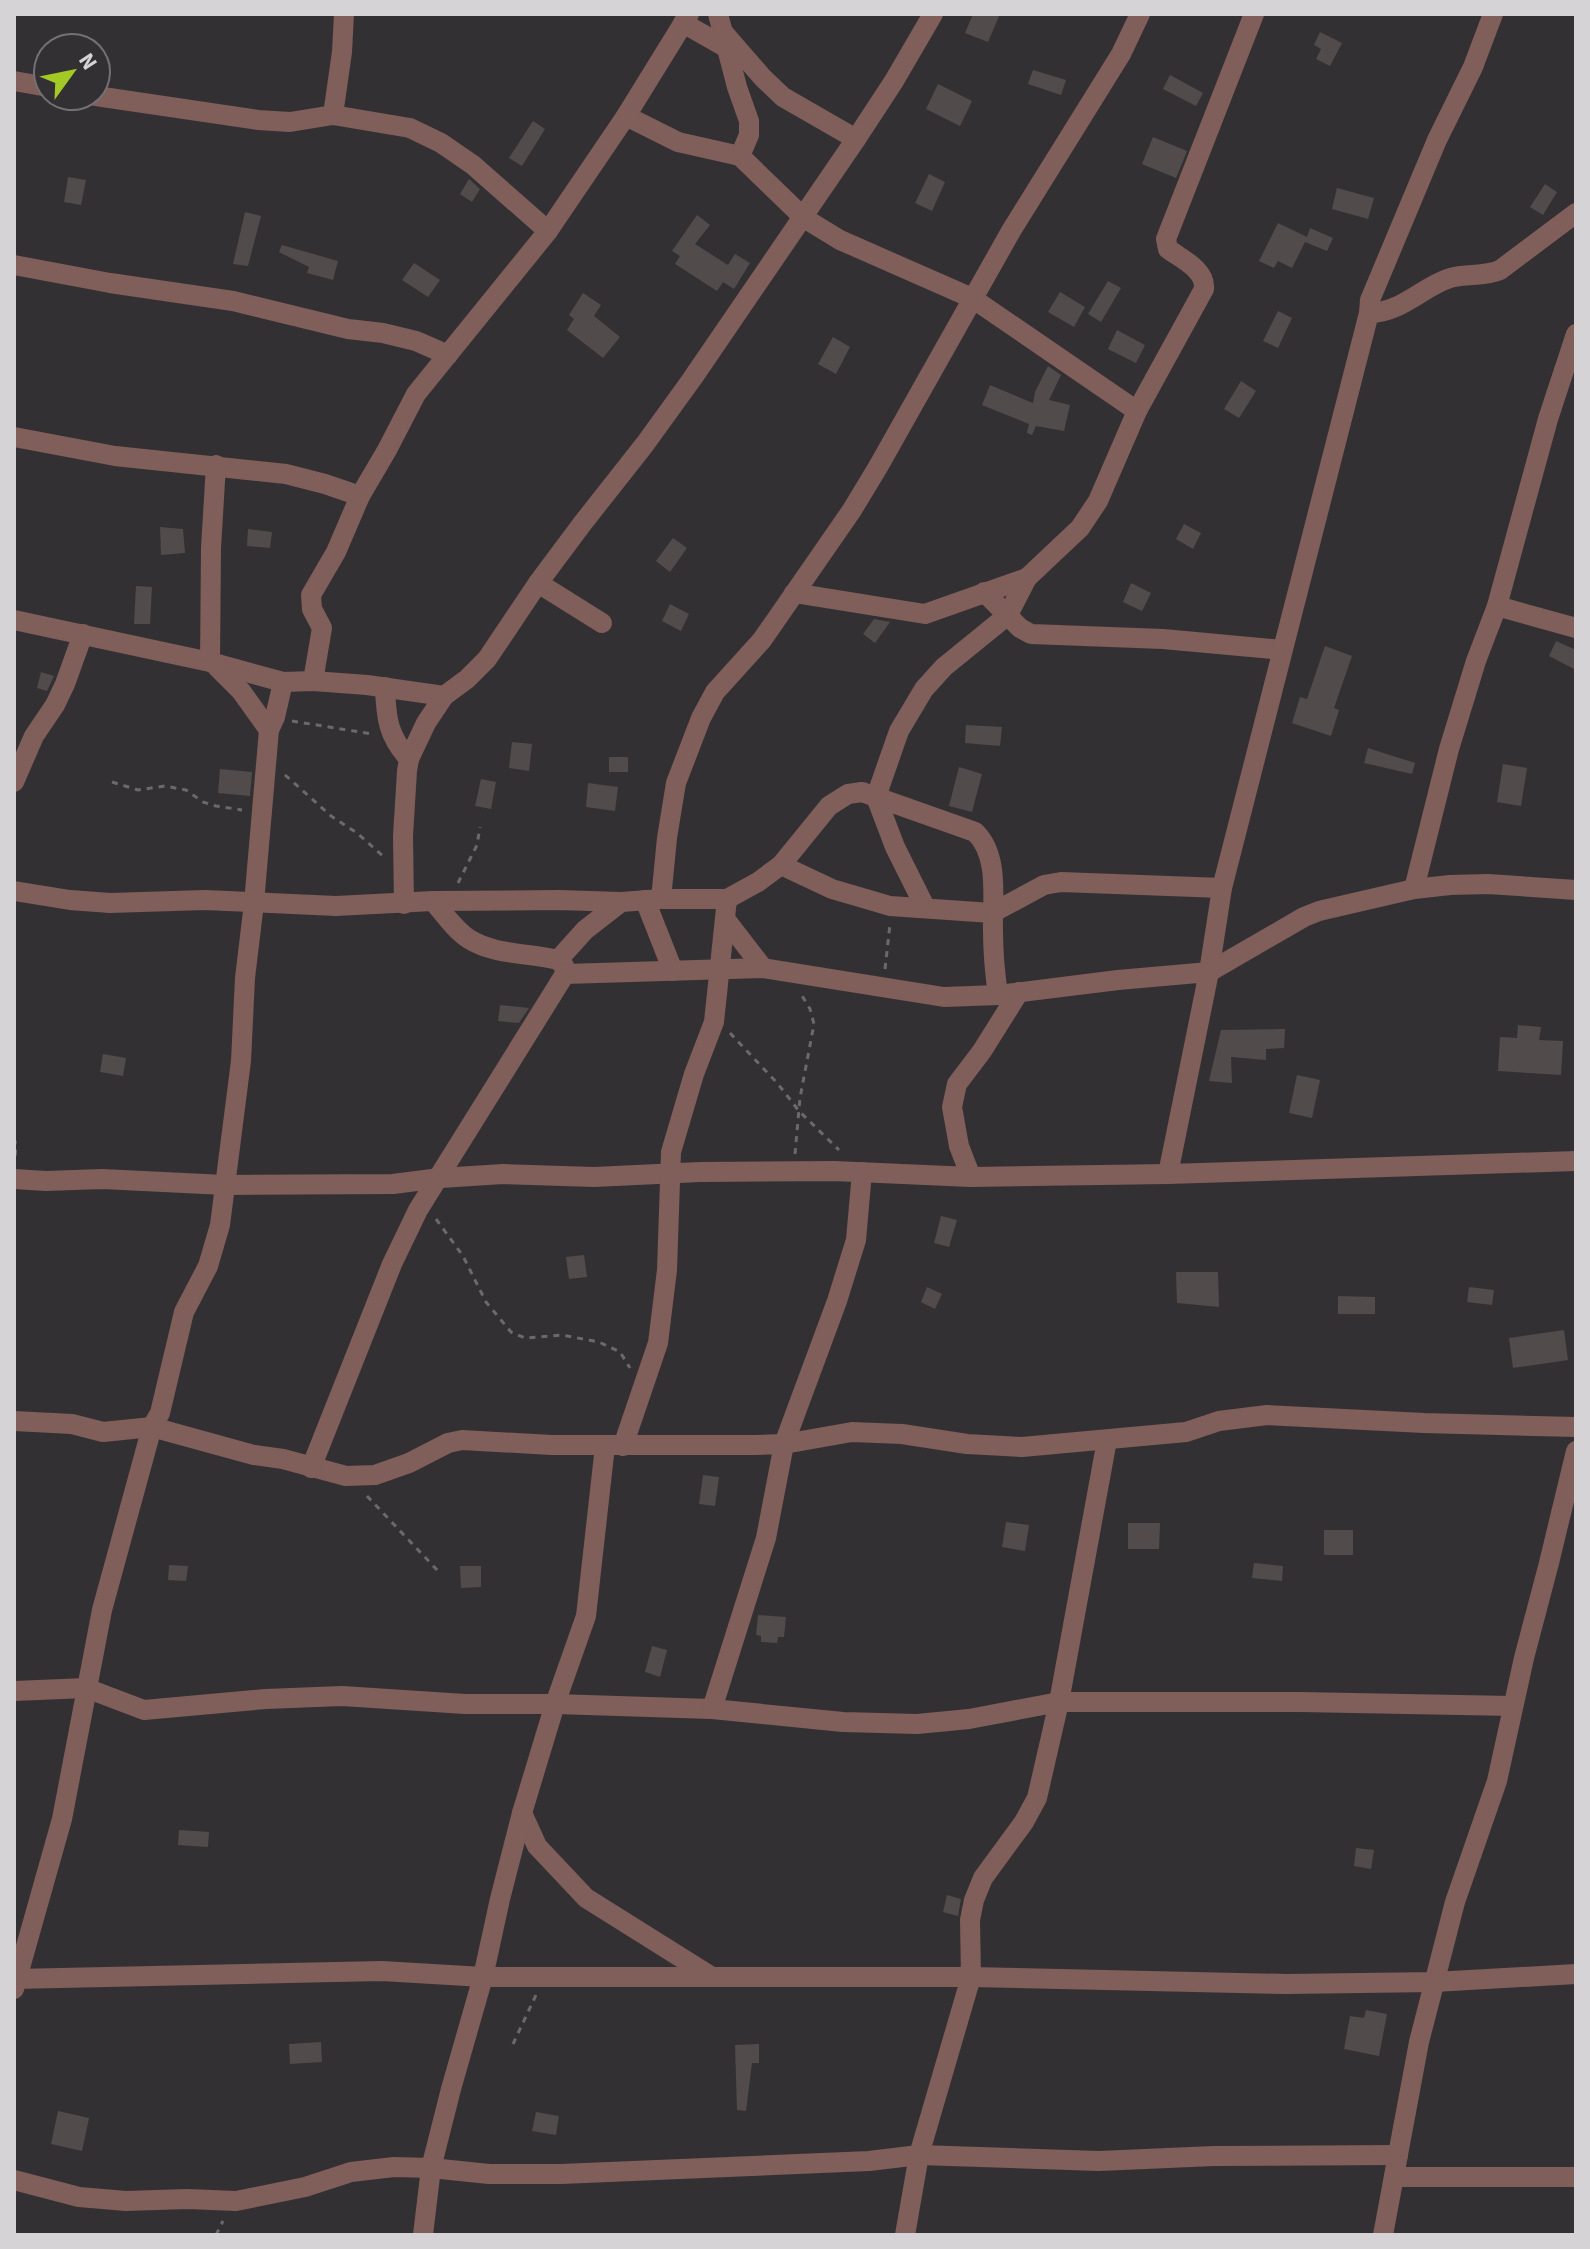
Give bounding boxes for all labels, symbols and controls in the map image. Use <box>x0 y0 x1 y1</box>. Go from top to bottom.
north arrow <box>32 32 112 112</box>
text: N <box>71 47 105 77</box>

